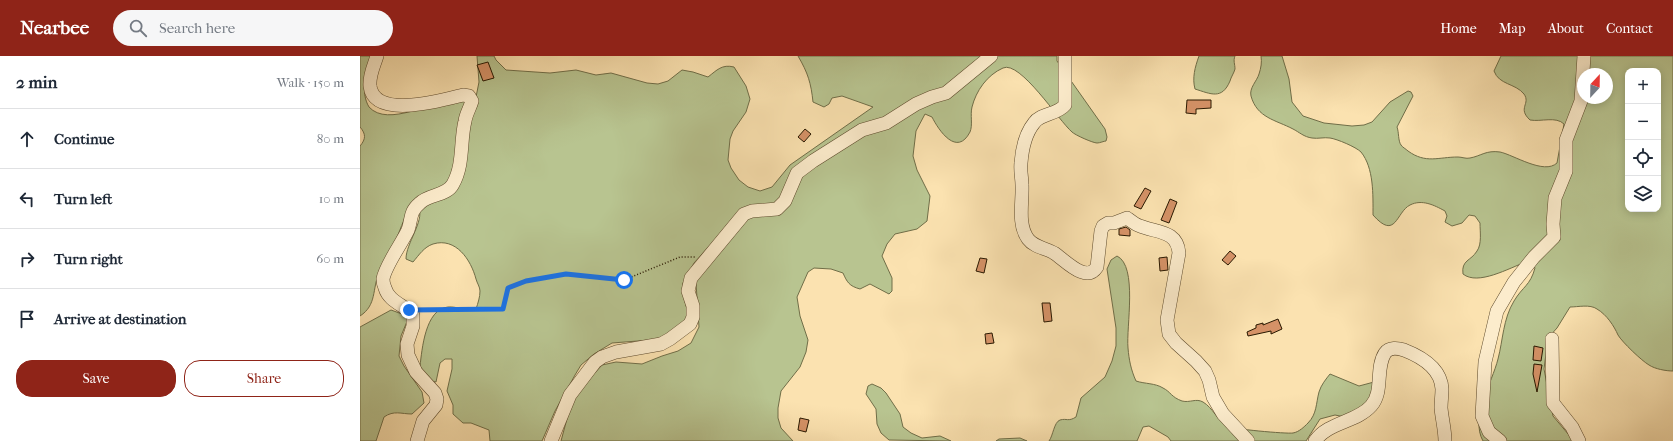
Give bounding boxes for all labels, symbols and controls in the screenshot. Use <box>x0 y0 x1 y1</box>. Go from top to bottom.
search box <box>113 10 393 46</box>
text: Nearbee <box>20 17 89 39</box>
icon: search <box>127 17 149 39</box>
text: Search here <box>159 19 235 37</box>
text: Home <box>1440 20 1477 37</box>
text: Map <box>1499 20 1526 37</box>
text: About <box>1548 20 1584 37</box>
text: Contact <box>1606 20 1653 37</box>
north arrow <box>1577 68 1613 104</box>
map controls <box>1625 68 1661 212</box>
button: + <box>1625 68 1661 104</box>
text: 2 min <box>16 72 57 92</box>
text: Walk · 150 m <box>277 75 344 90</box>
button: − <box>1625 104 1661 140</box>
icon: ahead <box>16 128 38 150</box>
text: Continue <box>54 130 114 148</box>
text: 80 m <box>317 131 344 146</box>
button: locate <box>1625 140 1661 176</box>
button: layers <box>1625 176 1661 212</box>
icon: left <box>16 188 38 210</box>
text: Turn left <box>54 190 112 208</box>
text: 10 m <box>319 191 344 206</box>
icon: right <box>16 248 38 270</box>
text: Turn right <box>54 250 123 268</box>
text: 60 m <box>316 251 344 266</box>
route start <box>615 271 633 289</box>
route end <box>400 301 418 319</box>
icon: arrive <box>16 308 38 330</box>
text: Arrive at destination <box>54 310 186 328</box>
button: Save <box>16 360 176 397</box>
button: Share <box>184 360 344 397</box>

